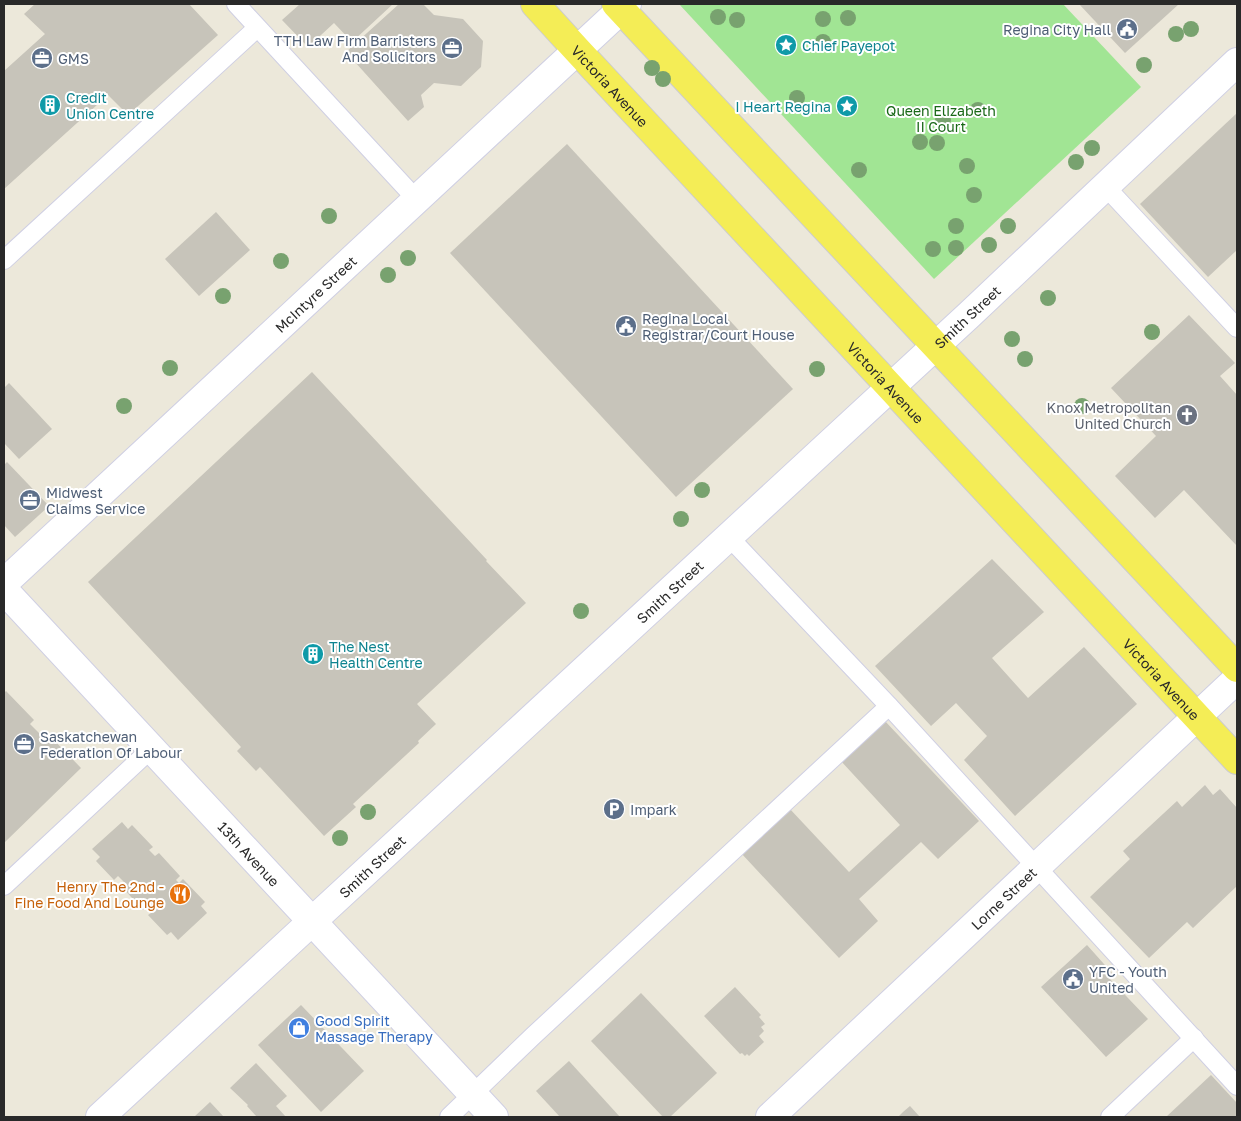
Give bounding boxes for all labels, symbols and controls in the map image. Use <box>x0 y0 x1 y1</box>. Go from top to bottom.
public building icon: Regina City Hall <box>1115 17 1139 41</box>
place label: Regina City Hall <box>1003 21 1111 38</box>
place label: TTH Law Firm Barristers And Solicitors <box>274 32 436 65</box>
place icon: Chief Payepot <box>774 33 798 57</box>
office icon: TTH Law Firm Barristers And Solicitors <box>440 36 464 60</box>
place label: Chief Payepot <box>802 37 895 54</box>
street label: Victoria Avenue <box>568 41 652 130</box>
office icon: GMS <box>30 46 54 70</box>
place label: GMS <box>58 50 89 67</box>
place label: Credit Union Centre <box>66 89 154 122</box>
building icon: Credit Union Centre <box>38 93 62 117</box>
place icon: I Heart Regina <box>835 94 859 118</box>
place label: I Heart Regina <box>735 98 831 115</box>
park label: Queen Elizabeth II Court <box>886 102 996 135</box>
street label: McIntyre Street <box>271 252 359 336</box>
street label: Smith Street <box>930 282 1004 352</box>
place label: Regina Local Registrar/Court House <box>642 310 795 343</box>
public building icon: Regina Local Registrar/Court House <box>614 314 638 338</box>
street label: Victoria Avenue <box>844 338 928 427</box>
place label: Knox Metropolitan United Church <box>1047 399 1171 432</box>
church icon: Knox Metropolitan United Church <box>1175 403 1199 427</box>
place label: Midwest Claims Service <box>46 484 145 517</box>
office icon: Midwest Claims Service <box>18 488 42 512</box>
street label: Smith Street <box>633 557 706 626</box>
street label: Victoria Avenue <box>1120 635 1204 723</box>
place label: The Nest Health Centre <box>329 638 423 671</box>
building icon: The Nest Health Centre <box>301 642 325 666</box>
place label: Saskatchewan Federation Of Labour <box>40 728 182 761</box>
office icon: Saskatchewan Federation Of Labour <box>12 732 36 756</box>
parking icon: Impark <box>602 797 626 821</box>
place label: Impark <box>630 801 677 818</box>
street label: 13th Avenue <box>215 818 283 890</box>
street label: Smith Street <box>335 831 409 901</box>
street label: Lorne Street <box>967 863 1040 933</box>
place label: Henry The 2nd - Fine Food And Lounge <box>14 878 164 911</box>
restaurant icon: Henry The 2nd - Fine Food And Lounge <box>168 882 192 906</box>
place label: YFC - Youth United <box>1089 963 1167 996</box>
public building icon: YFC - Youth United <box>1061 967 1085 991</box>
place label: Good Spirit Massage Therapy <box>315 1012 433 1045</box>
shop icon: Good Spirit Massage Therapy <box>287 1016 311 1040</box>

